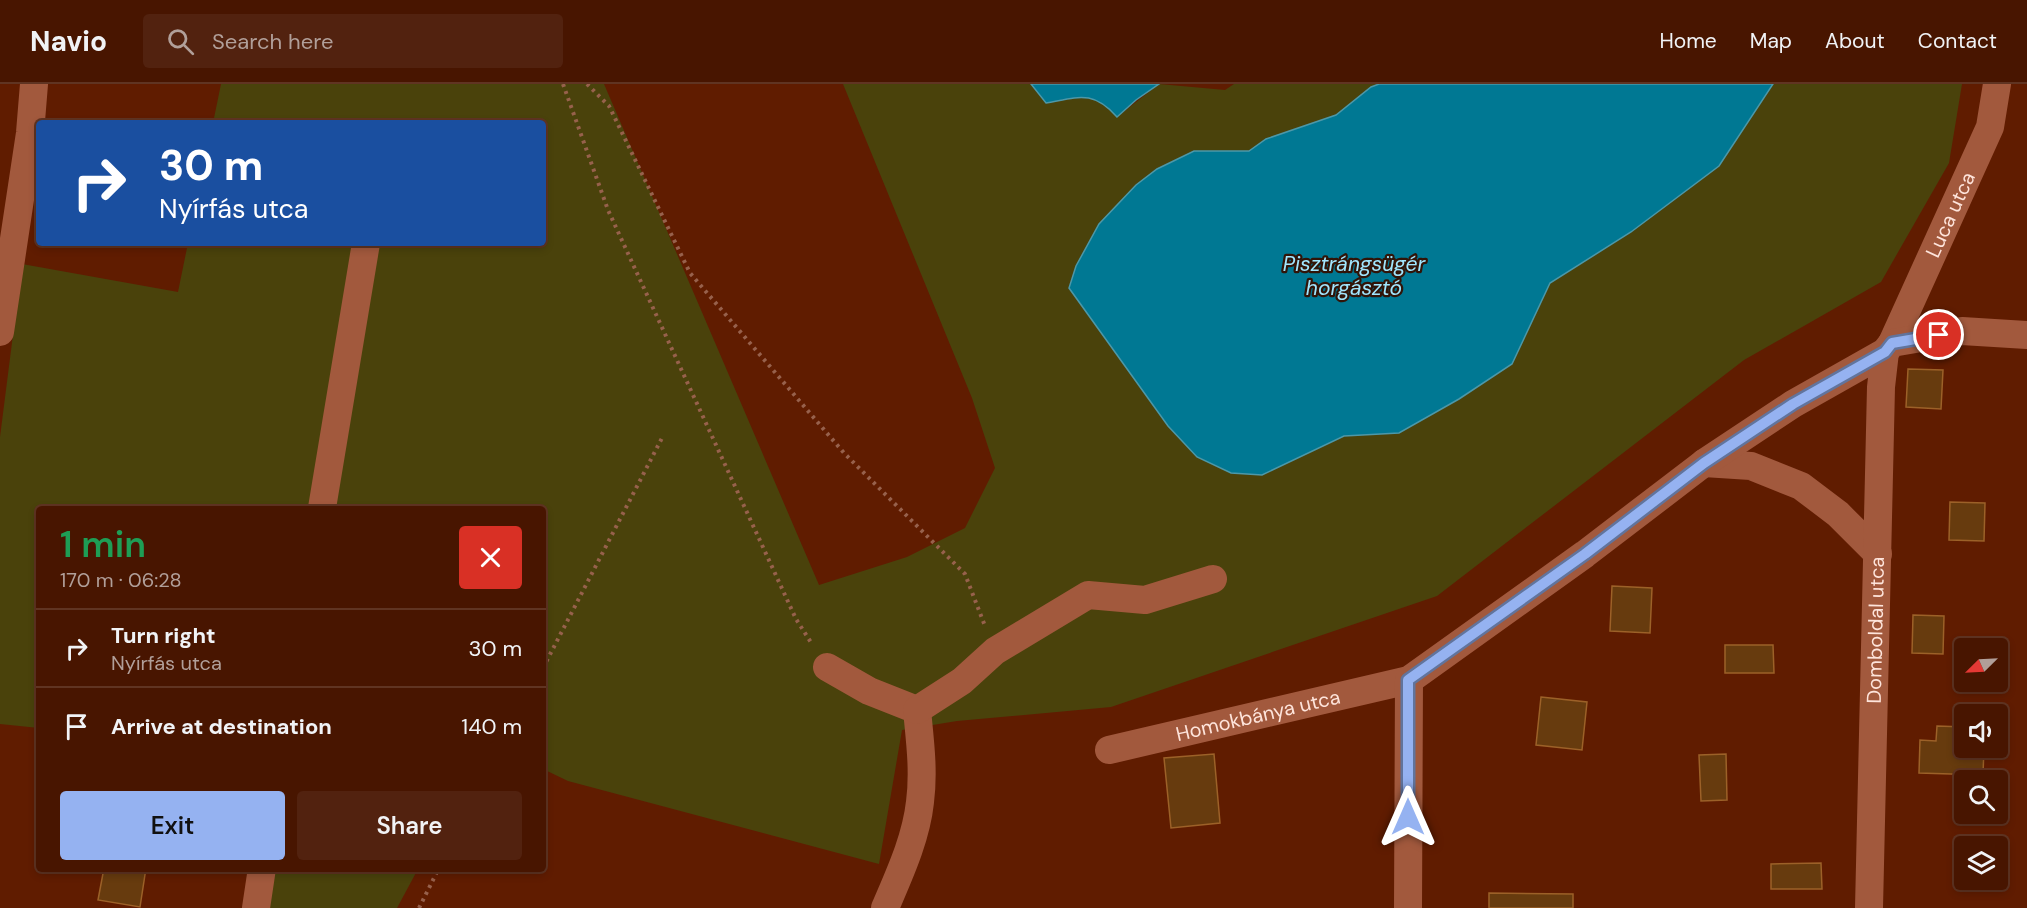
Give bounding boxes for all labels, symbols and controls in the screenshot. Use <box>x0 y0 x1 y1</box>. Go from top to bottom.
search box <box>143 14 563 68</box>
text: Navio <box>30 23 107 60</box>
icon: search <box>164 25 197 58</box>
text: Search here <box>212 27 333 56</box>
text: Home <box>1659 27 1717 55</box>
text: Map <box>1750 27 1792 55</box>
text: About <box>1825 27 1885 55</box>
text: Contact <box>1918 27 1997 55</box>
text: 30 m <box>159 138 263 193</box>
icon: right <box>60 144 138 222</box>
street label: Luca utca <box>1920 168 1981 261</box>
text: Nyírfás utca <box>159 191 309 226</box>
water label: Pisztrángsügér horgásztó <box>1283 250 1426 302</box>
pin <box>1913 309 1964 360</box>
icon: arrive <box>1922 318 1955 351</box>
text: 1 min <box>60 521 146 568</box>
button: close <box>459 526 522 589</box>
street label: Domboldal utca <box>1861 556 1890 704</box>
text: 170 m · 06:28 <box>60 567 182 593</box>
text: Turn right <box>111 621 216 650</box>
icon: right <box>60 632 93 665</box>
text: 30 m <box>468 634 522 663</box>
north arrow <box>1954 638 2008 692</box>
map controls <box>1954 638 2008 890</box>
text: Nyírfás utca <box>111 650 222 676</box>
street label: Homokbánya utca <box>1173 683 1343 747</box>
button: sound <box>1954 704 2008 758</box>
icon: arrive <box>60 710 93 743</box>
text: Arrive at destination <box>111 712 332 741</box>
text: 140 m <box>461 712 522 741</box>
button: search <box>1954 770 2008 824</box>
position arrow <box>1376 785 1440 849</box>
button: Exit <box>60 791 285 860</box>
button: Share <box>297 791 522 860</box>
button: layers <box>1954 836 2008 890</box>

